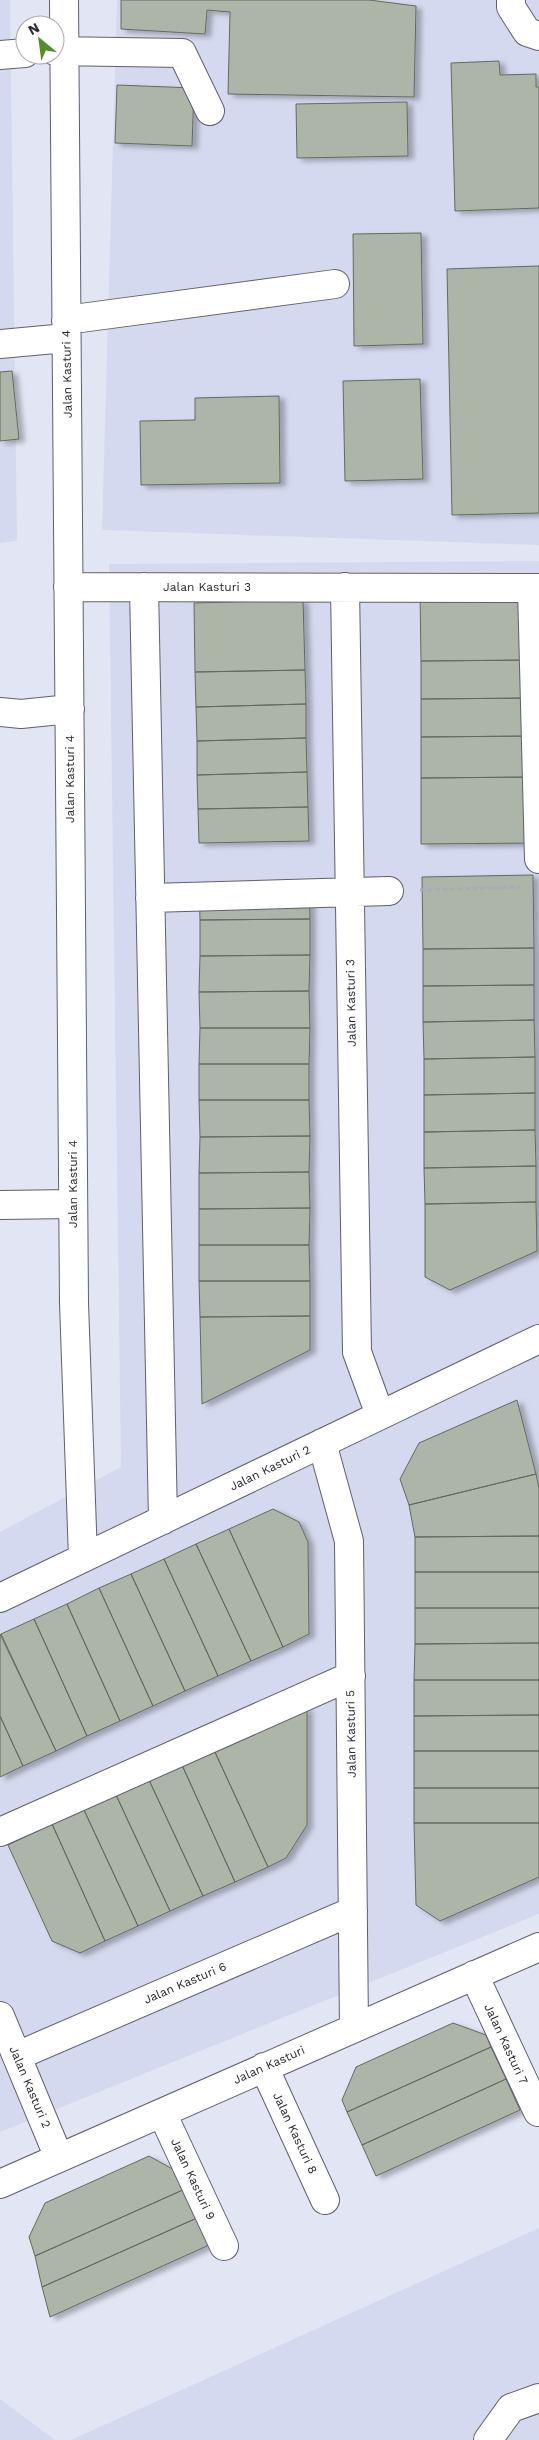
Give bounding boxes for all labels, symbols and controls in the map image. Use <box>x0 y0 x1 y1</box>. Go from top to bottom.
north arrow <box>15 15 65 65</box>
text: N <box>25 19 42 38</box>
street label: Jalan Kasturi 4 <box>59 330 75 418</box>
street label: Jalan Kasturi 3 <box>163 580 251 594</box>
street label: Jalan Kasturi 4 <box>63 735 77 823</box>
street label: Jalan Kasturi 3 <box>343 959 359 1047</box>
street label: Jalan Kasturi 4 <box>66 1140 80 1228</box>
street label: Jalan Kasturi 2 <box>227 1442 313 1494</box>
street label: Jalan Kasturi 5 <box>343 1690 359 1778</box>
street label: Jalan Kasturi 6 <box>142 1959 228 2007</box>
street label: Jalan Kasturi 7 <box>481 2002 531 2087</box>
street label: Jalan Kasturi <box>231 2043 307 2087</box>
street label: Jalan Kasturi 2 <box>6 2044 54 2130</box>
street label: Jalan Kasturi 8 <box>270 2090 320 2176</box>
street label: Jalan Kasturi 9 <box>168 2136 218 2222</box>

